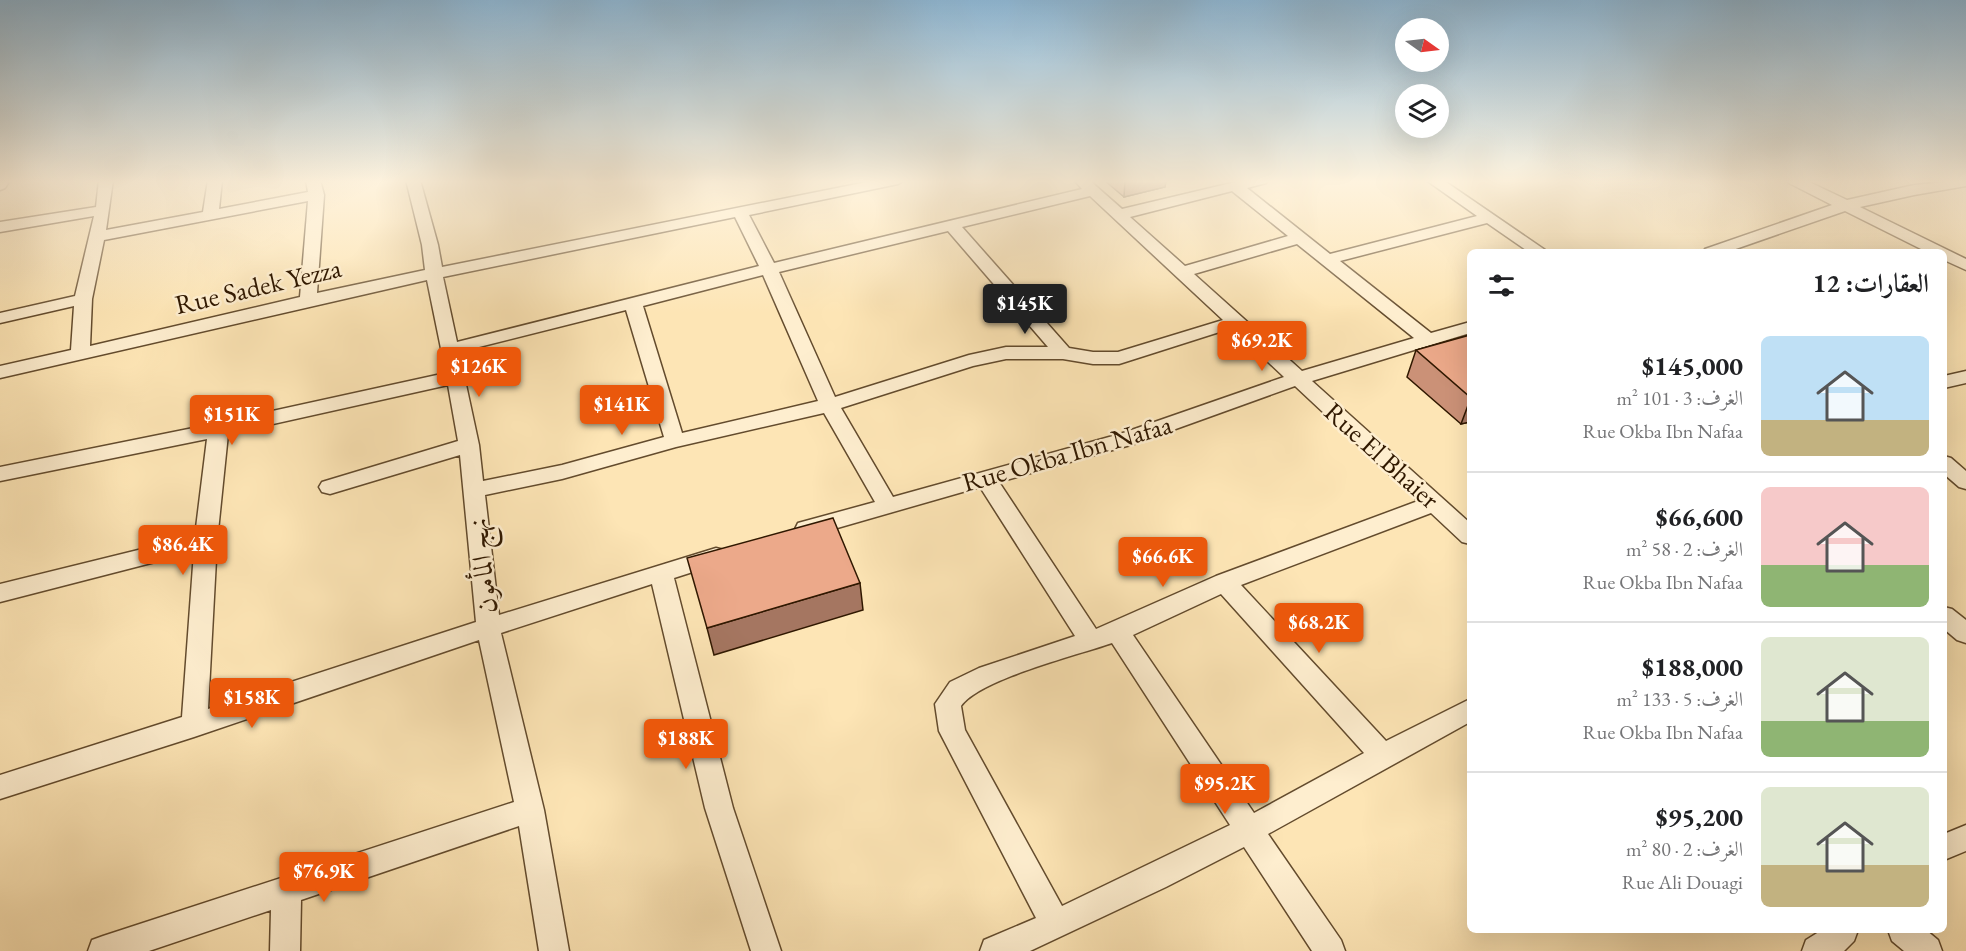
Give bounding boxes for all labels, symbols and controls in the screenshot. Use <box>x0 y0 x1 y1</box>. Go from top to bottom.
north arrow <box>1395 18 1449 72</box>
map controls <box>1395 18 1449 138</box>
button: layers <box>1395 84 1449 138</box>
street label: Rue Sadek Yezza <box>171 250 345 322</box>
text: العقارات: 12 <box>1812 266 1929 300</box>
icon: filters <box>1485 269 1518 302</box>
pin: $145K <box>983 284 1067 335</box>
text: $145K <box>997 290 1053 316</box>
pin: $69.2K <box>1213 321 1311 372</box>
text: $69.2K <box>1231 327 1293 353</box>
pin: $126K <box>437 347 521 398</box>
text: $145,000 <box>1642 349 1743 383</box>
text: $126K <box>451 353 507 379</box>
icon: home <box>1809 360 1881 432</box>
pin: $141K <box>580 385 664 436</box>
text: الغرف: 3 · 101 m² <box>1616 385 1743 411</box>
text: $141K <box>594 391 650 417</box>
street label: Rue El Bhaier <box>1317 394 1447 516</box>
pin: $151K <box>190 395 274 446</box>
text: $151K <box>204 401 260 427</box>
street label: Rue Okba Ibn Nafaa <box>958 406 1176 500</box>
text: Rue Okba Ibn Nafaa <box>1583 418 1743 444</box>
text: $66,600 <box>1656 500 1743 534</box>
icon: home <box>1809 511 1881 583</box>
street label: نهج المأمون <box>459 516 511 615</box>
pin: $86.4K <box>134 525 232 576</box>
text: $86.4K <box>152 531 214 557</box>
text: الغرف: 2 · 58 m² <box>1626 536 1743 562</box>
pin: $66.6K <box>1114 537 1212 588</box>
text: $66.6K <box>1132 543 1194 569</box>
text: Rue Okba Ibn Nafaa <box>1583 569 1743 595</box>
pin: $68.2K <box>1270 603 1368 654</box>
text: $68.2K <box>1288 609 1350 635</box>
text: $188,000 <box>1642 650 1743 684</box>
icon: home <box>1809 661 1881 733</box>
pin: $158K <box>210 678 294 729</box>
text: $158K <box>224 684 280 710</box>
text: الغرف: 5 · 133 m² <box>1616 686 1743 712</box>
pin: $188K <box>644 719 728 770</box>
text: Rue Okba Ibn Nafaa <box>1583 719 1743 745</box>
text: $188K <box>658 725 714 751</box>
pin: $95.2K <box>1176 764 1274 815</box>
text: $95.2K <box>1194 770 1256 796</box>
text: $95,200 <box>1656 800 1743 834</box>
icon: home <box>1809 811 1881 883</box>
text: الغرف: 2 · 80 m² <box>1626 836 1743 862</box>
pin: $76.9K <box>275 852 373 903</box>
text: $76.9K <box>293 858 355 884</box>
text: Rue Ali Douagi <box>1622 869 1743 895</box>

